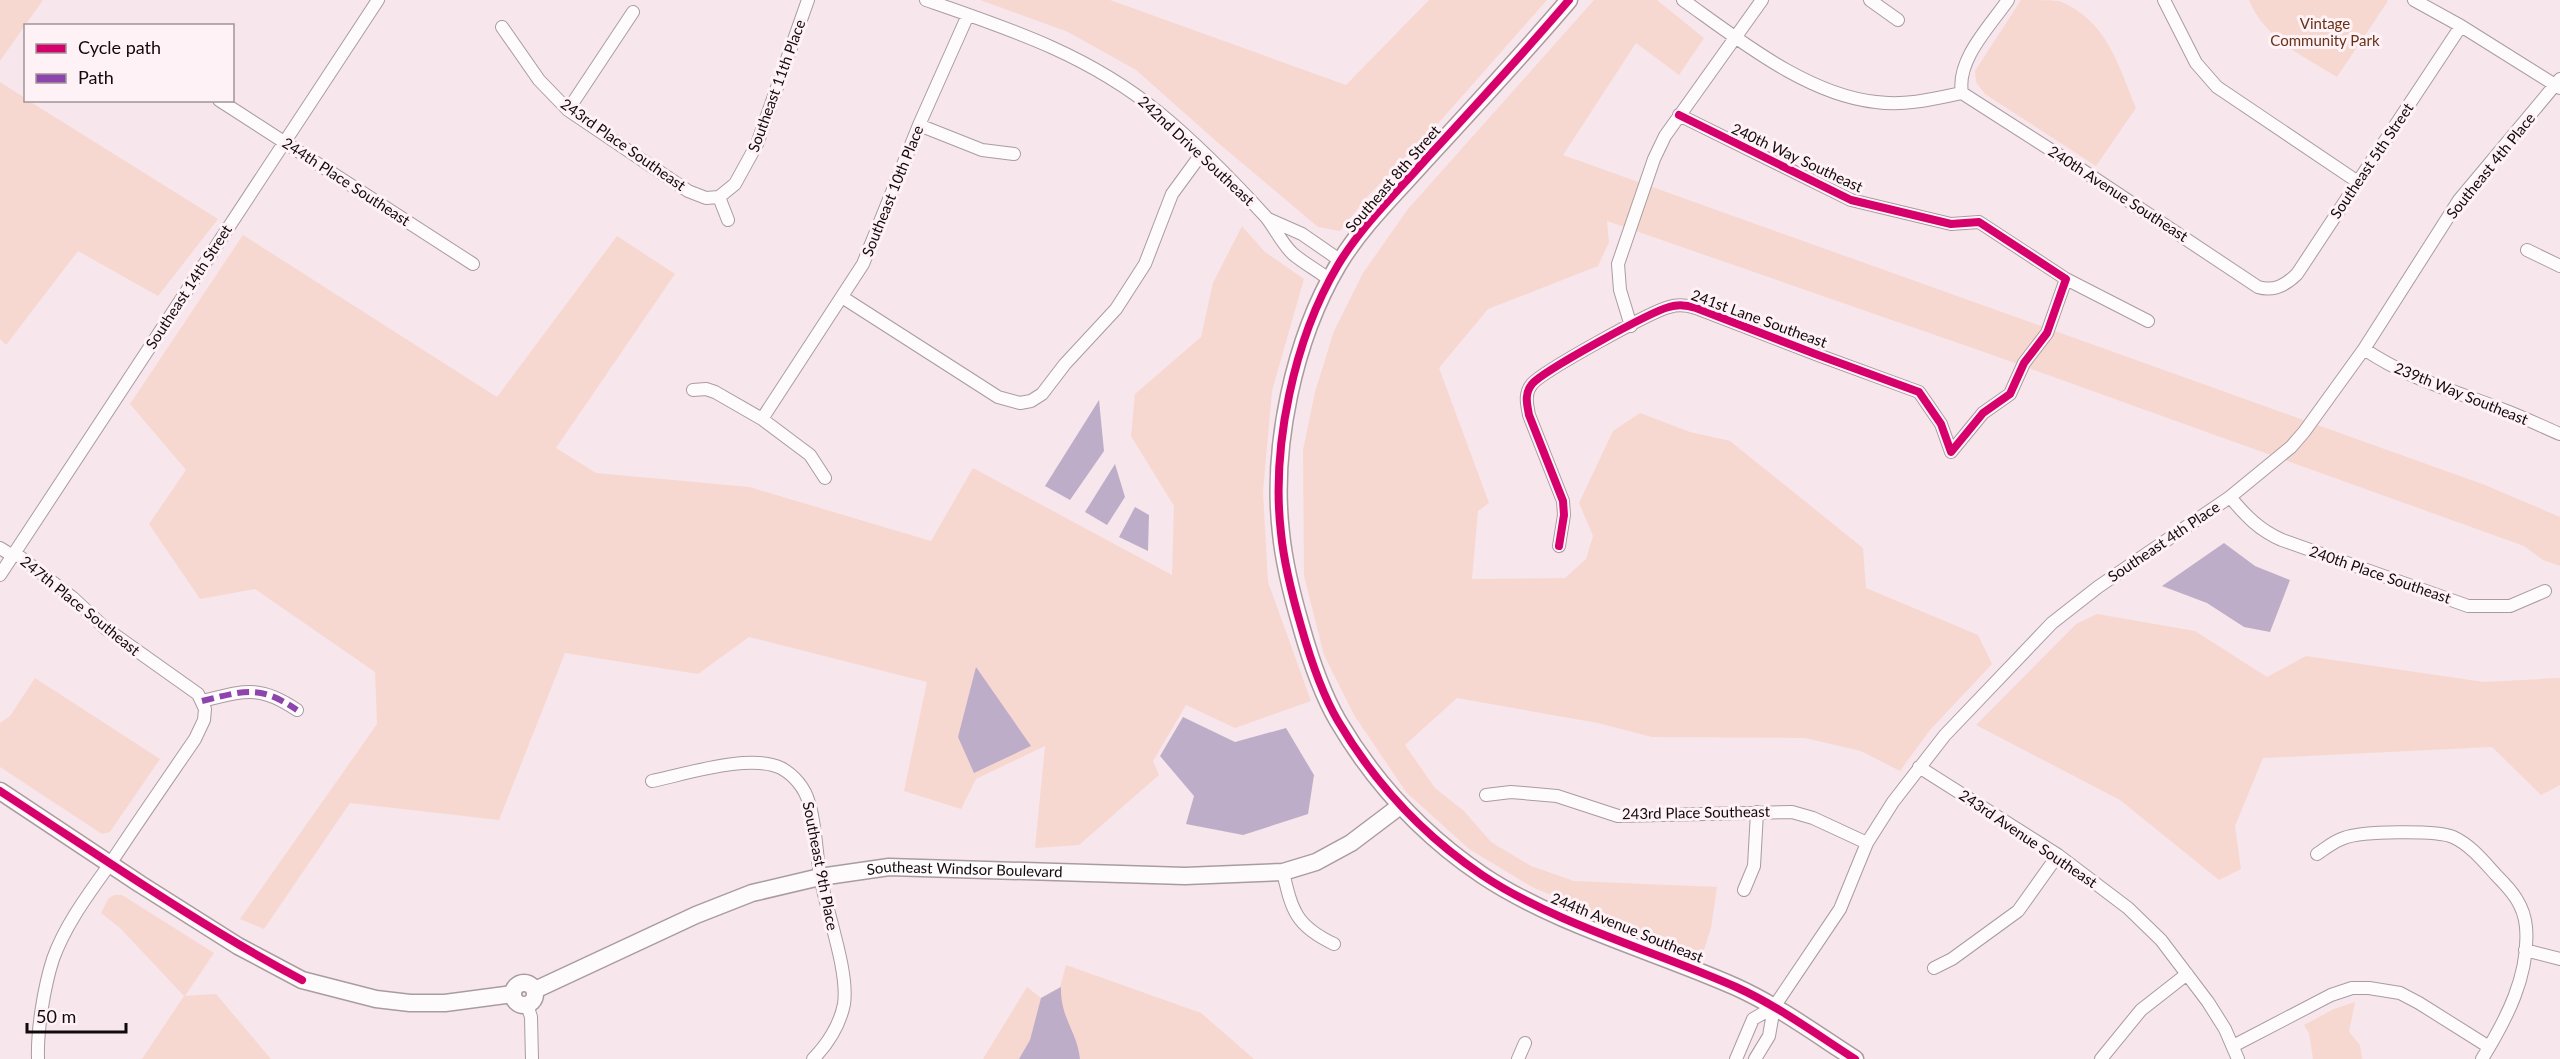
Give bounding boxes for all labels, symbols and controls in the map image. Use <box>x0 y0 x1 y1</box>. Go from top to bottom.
park label: Vintage Community Park <box>2270 14 2380 49</box>
street label: Southeast 11th Place <box>744 17 808 154</box>
legend <box>24 24 234 102</box>
text: Cycle path <box>78 36 161 58</box>
text: Path <box>78 66 114 88</box>
street label: 242nd Drive Southeast <box>1135 92 1259 209</box>
street label: 243rd Place Southeast <box>558 94 690 194</box>
street label: Southeast 5th Street <box>2326 99 2417 222</box>
street label: Southeast 4th Place <box>2442 109 2538 222</box>
street label: 240th Way Southeast <box>1729 119 1866 196</box>
street label: Southeast 8th Street <box>1341 121 1444 235</box>
street label: Southeast 10th Place <box>858 122 927 259</box>
street label: 244th Place Southeast <box>279 133 414 229</box>
street label: 240th Avenue Southeast <box>2045 141 2192 245</box>
street label: Southeast 14th Street <box>141 221 235 352</box>
street label: 241st Lane Southeast <box>1689 285 1830 351</box>
street label: 239th Way Southeast <box>2392 358 2531 428</box>
street label: Southeast 4th Place <box>2104 497 2223 585</box>
street label: 240th Place Southeast <box>2307 541 2454 607</box>
street label: 247th Place Southeast <box>17 552 144 659</box>
street label: 243rd Avenue Southeast <box>1956 785 2101 891</box>
street label: Southeast 9th Place <box>800 800 842 932</box>
street label: 243rd Place Southeast <box>1622 802 1771 822</box>
street label: Southeast Windsor Boulevard <box>865 857 1063 880</box>
street label: 244th Avenue Southeast <box>1549 888 1707 966</box>
scale bar <box>27 996 126 1034</box>
text: 50 m <box>36 1005 76 1027</box>

